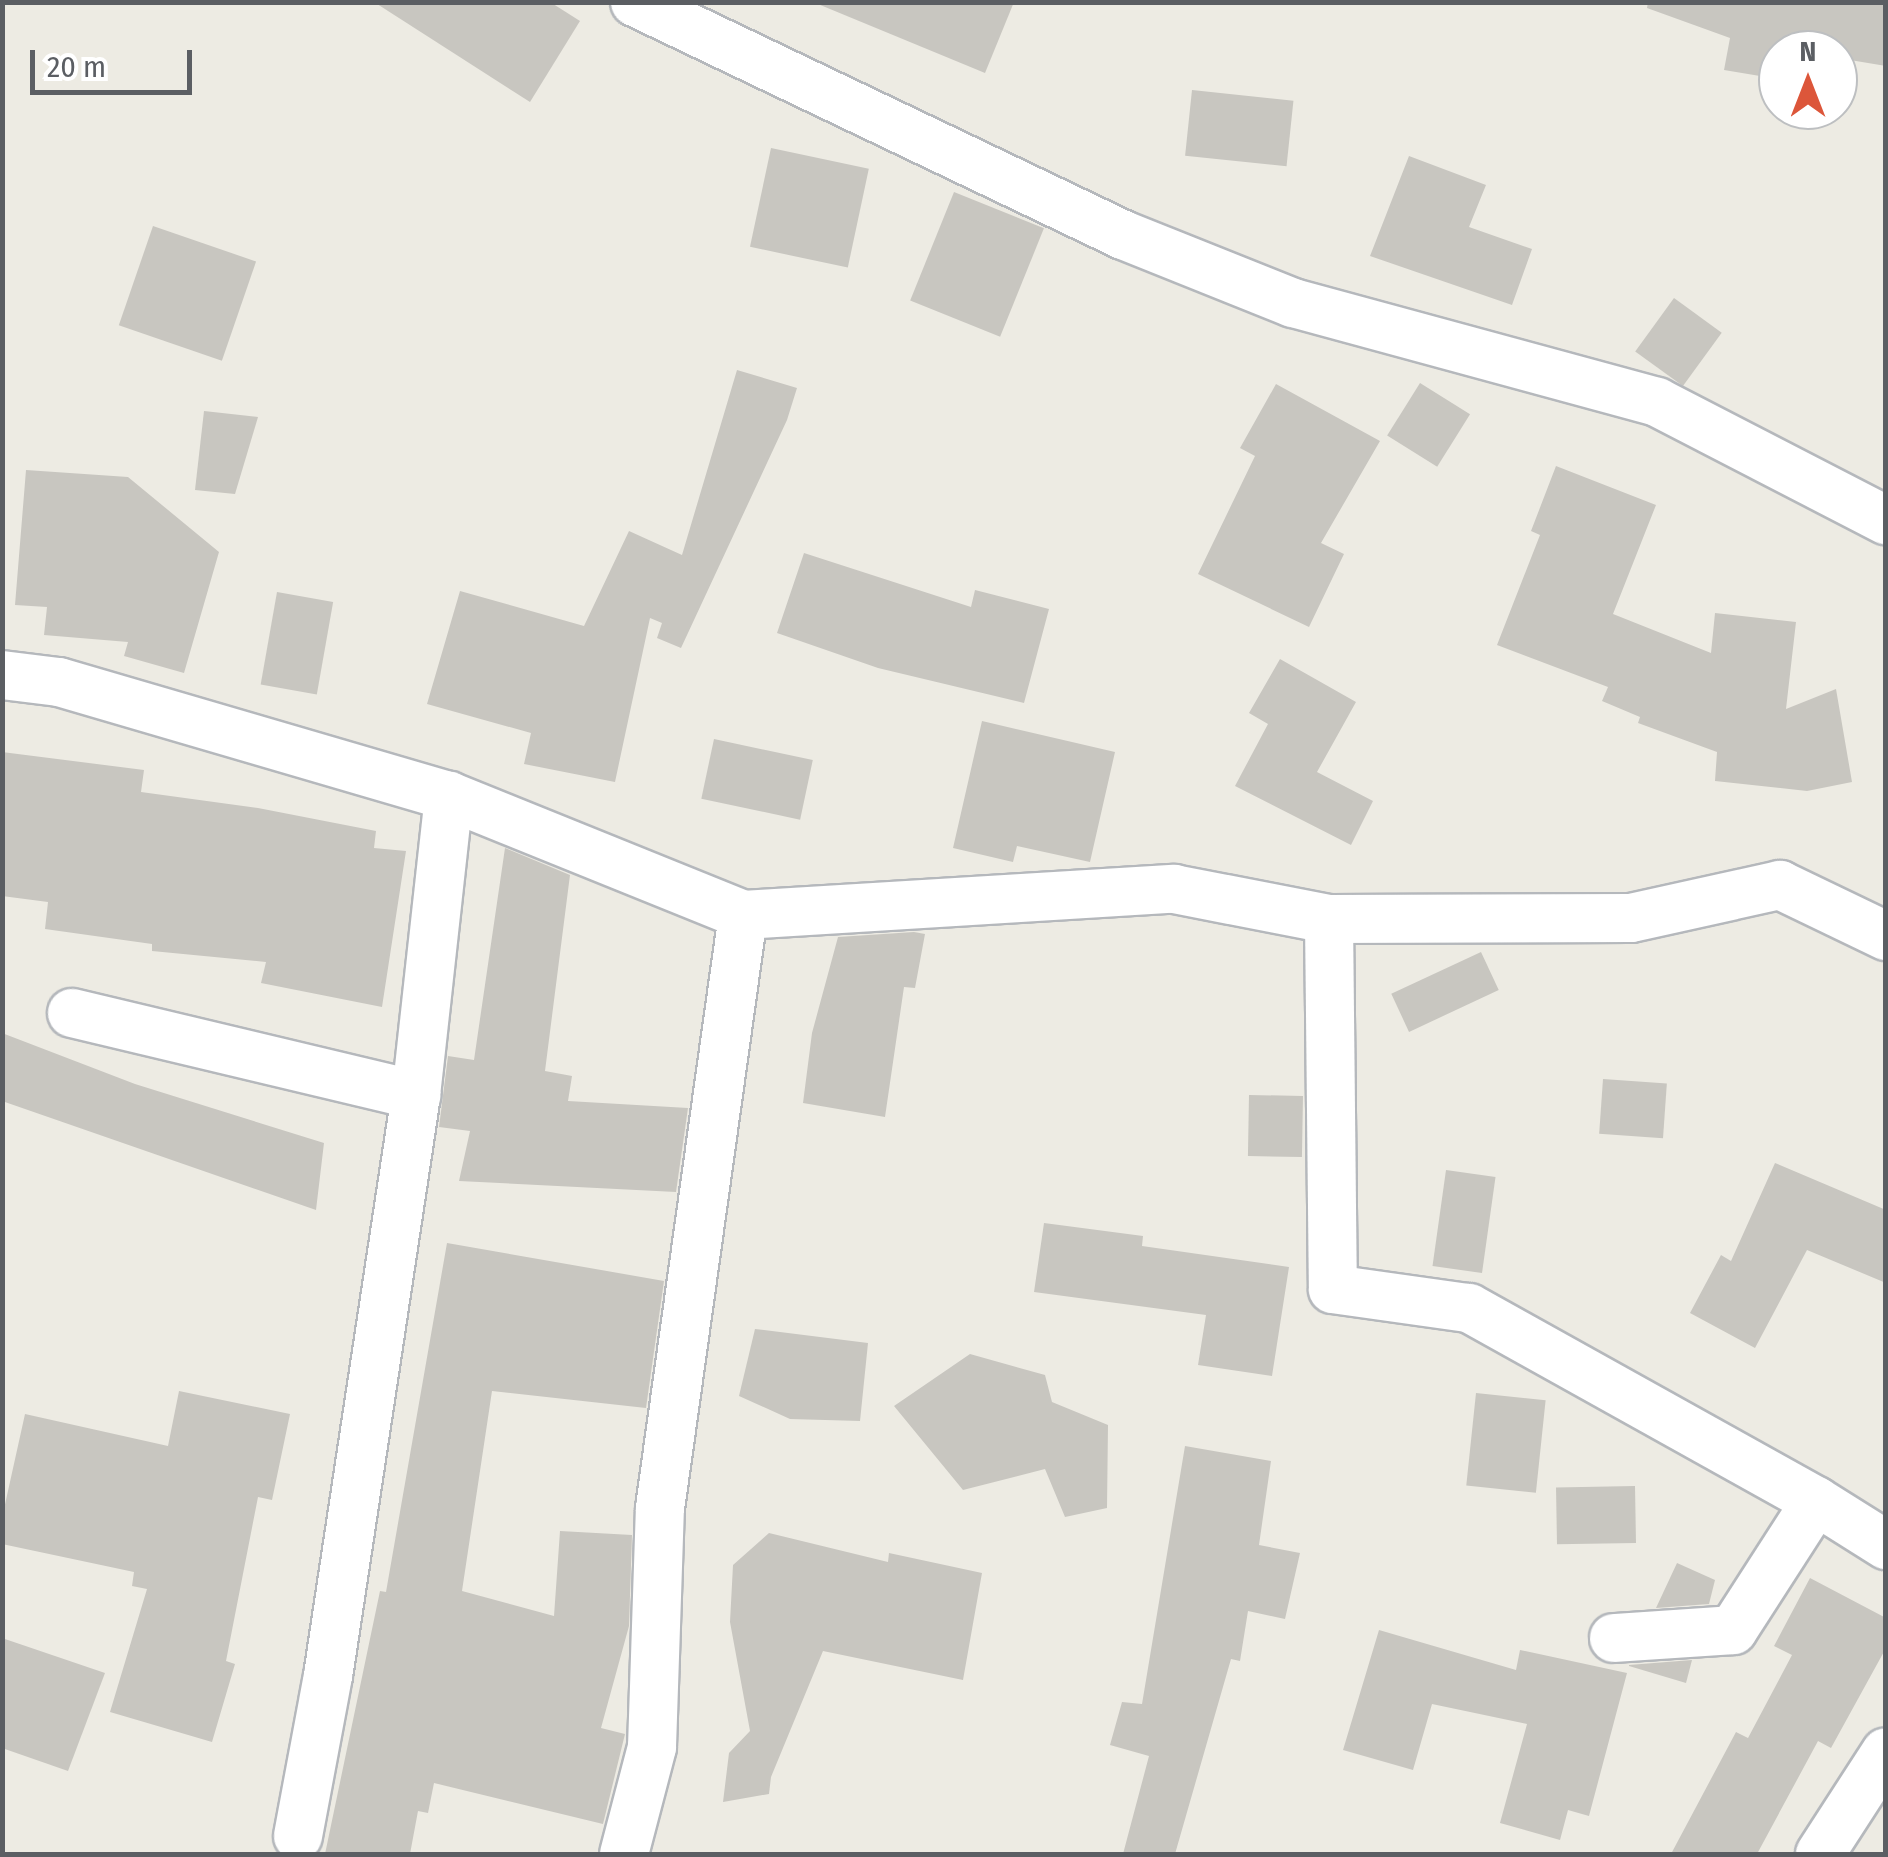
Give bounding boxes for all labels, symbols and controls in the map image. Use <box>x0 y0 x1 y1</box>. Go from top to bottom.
scale bar <box>35 30 198 92</box>
north arrow <box>1758 30 1858 130</box>
text: N <box>1800 35 1816 68</box>
text: 20 m <box>47 49 106 85</box>

